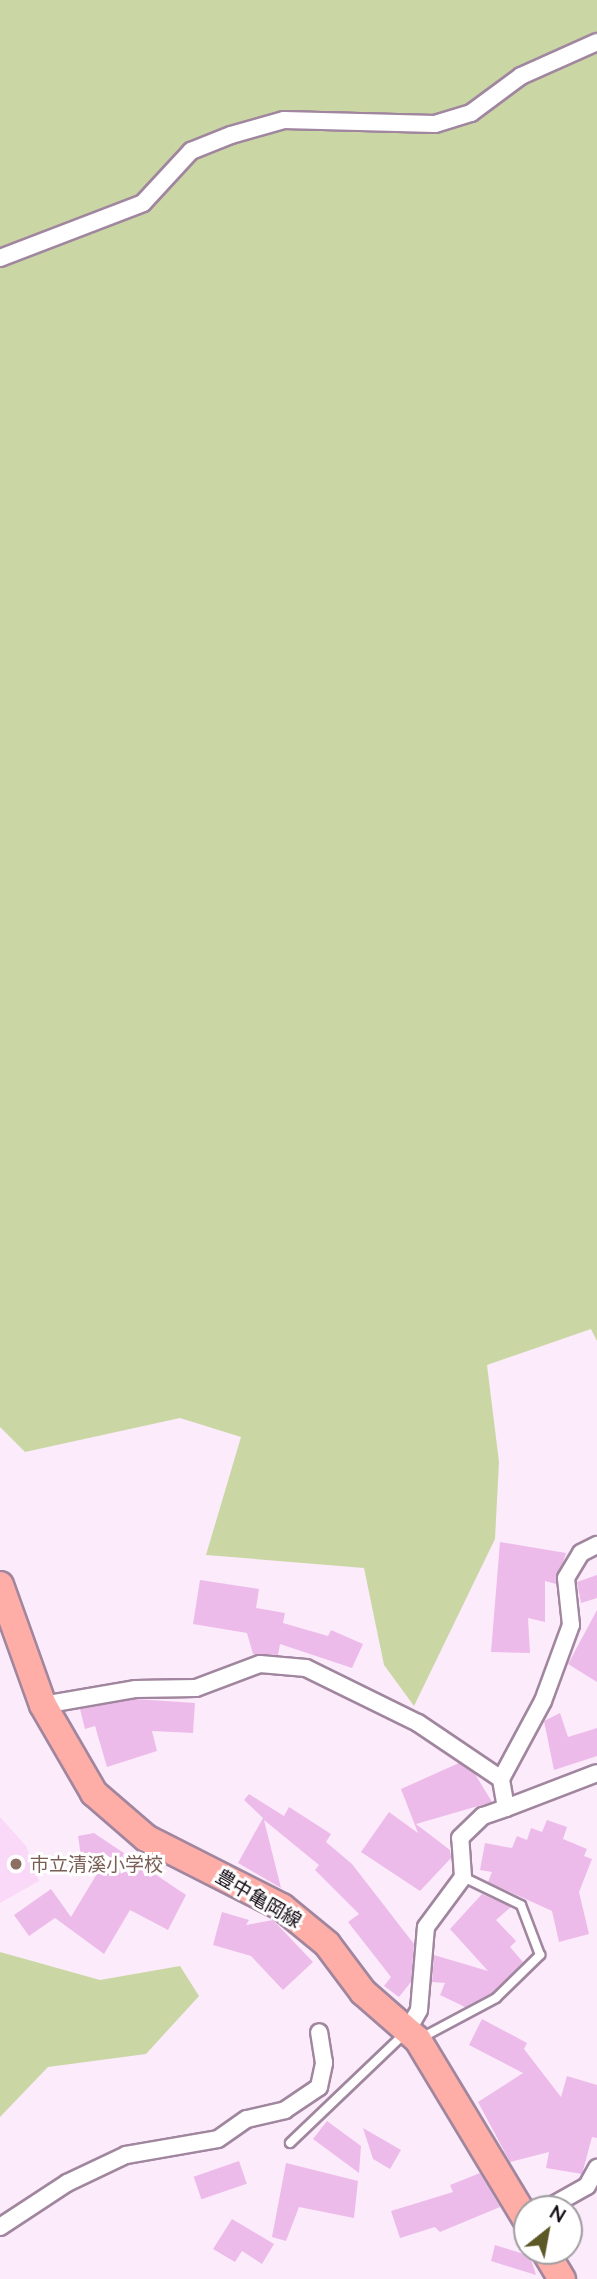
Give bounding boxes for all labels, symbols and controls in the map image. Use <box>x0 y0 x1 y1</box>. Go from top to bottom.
place label: 市立清溪小学校 <box>30 1853 163 1875</box>
marker: 市立清溪小学校 <box>8 1856 24 1872</box>
street label: 豊中亀岡線 <box>212 1864 306 1932</box>
north arrow <box>513 2195 583 2265</box>
text: N <box>546 2200 570 2227</box>

